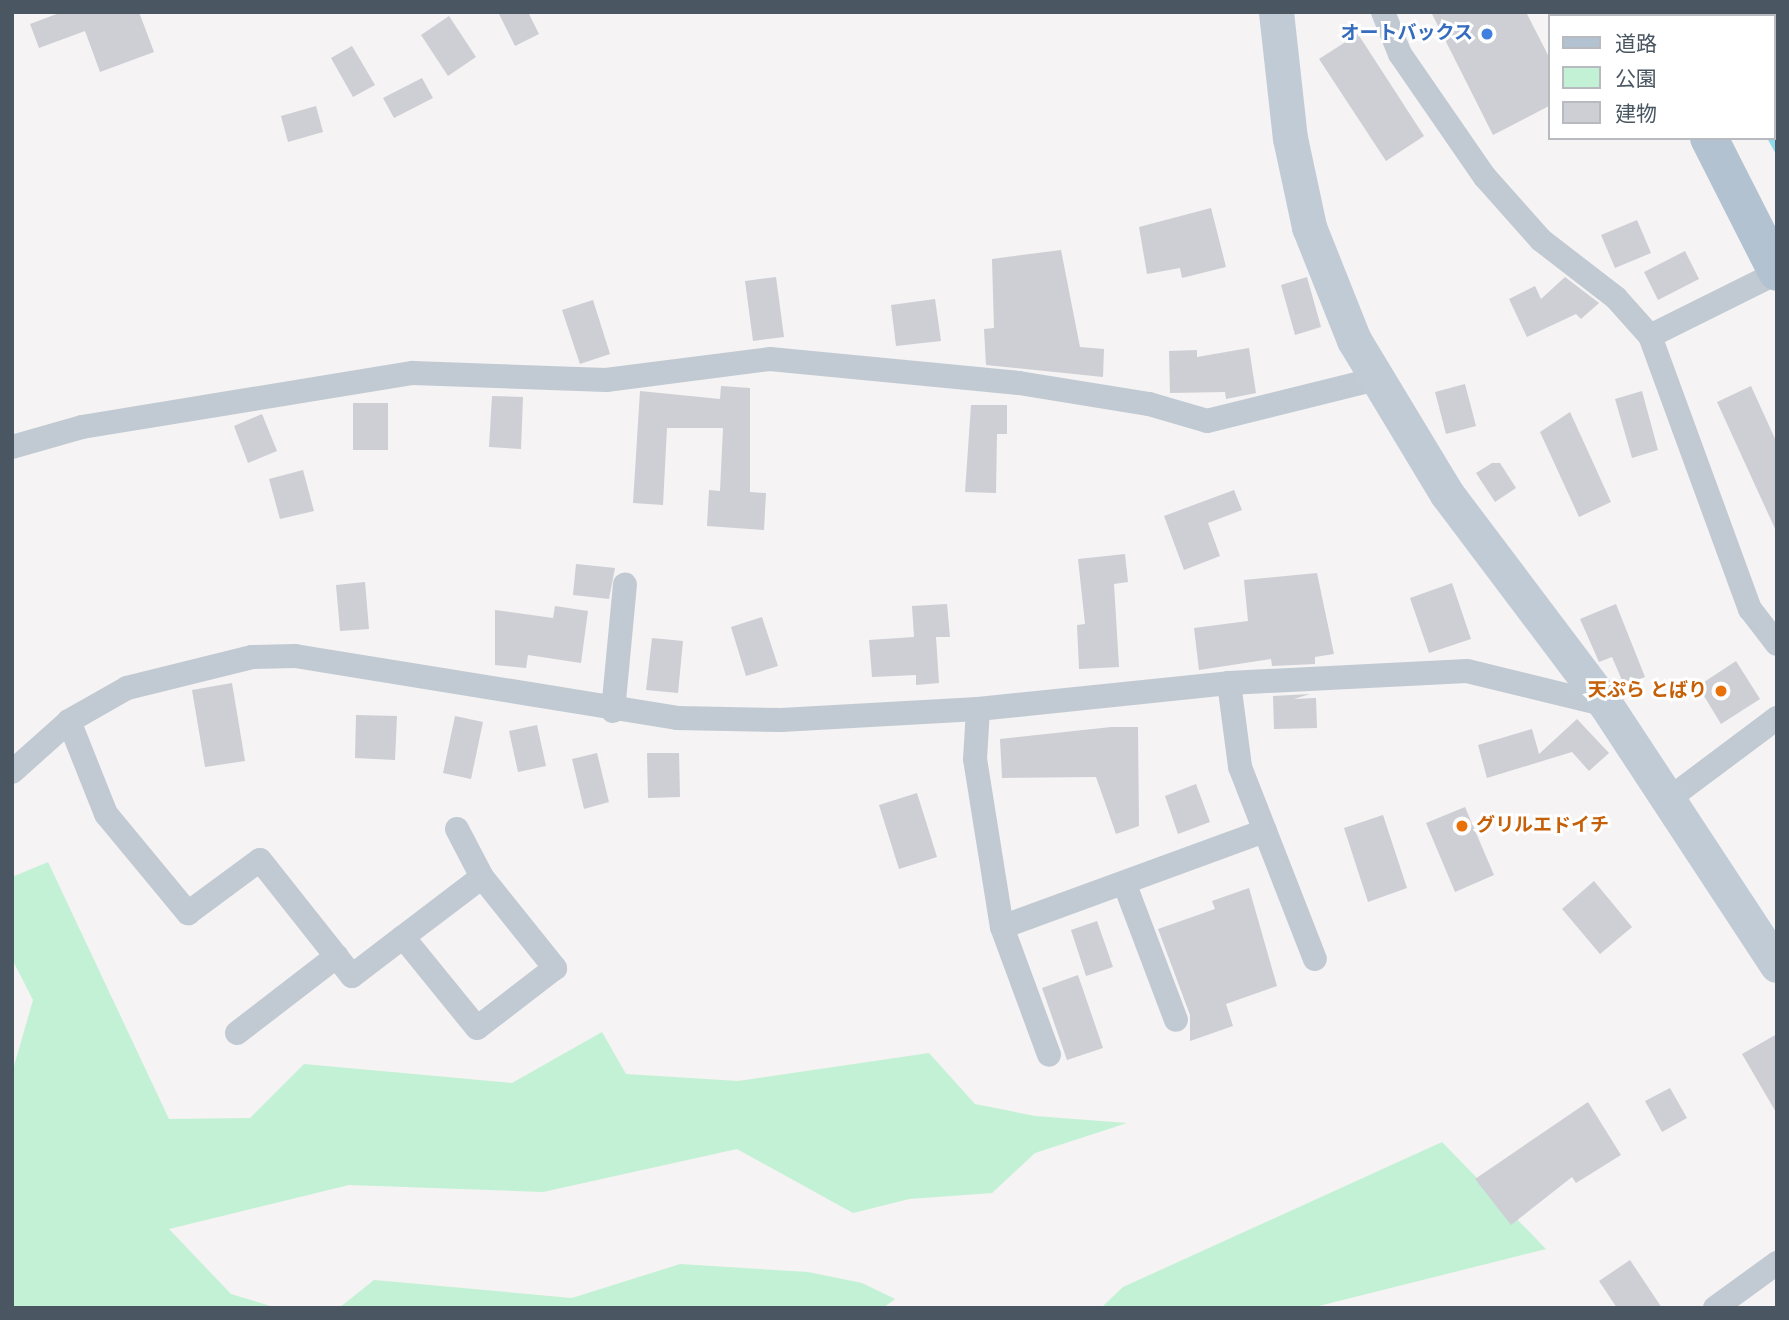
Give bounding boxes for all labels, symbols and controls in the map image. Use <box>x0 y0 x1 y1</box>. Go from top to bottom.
legend <box>1548 14 1775 140</box>
place label: オートバックス <box>1340 23 1473 45</box>
marker: オートバックス <box>1479 26 1495 42</box>
text: 道路 <box>1615 30 1657 58</box>
text: 公園 <box>1615 65 1657 93</box>
text: 建物 <box>1615 100 1657 128</box>
place label: 天ぷら とばり <box>1588 680 1707 702</box>
marker: 天ぷら とばり <box>1713 683 1729 699</box>
place label: グリルエドイチ <box>1476 815 1609 837</box>
marker: グリルエドイチ <box>1454 818 1470 834</box>

